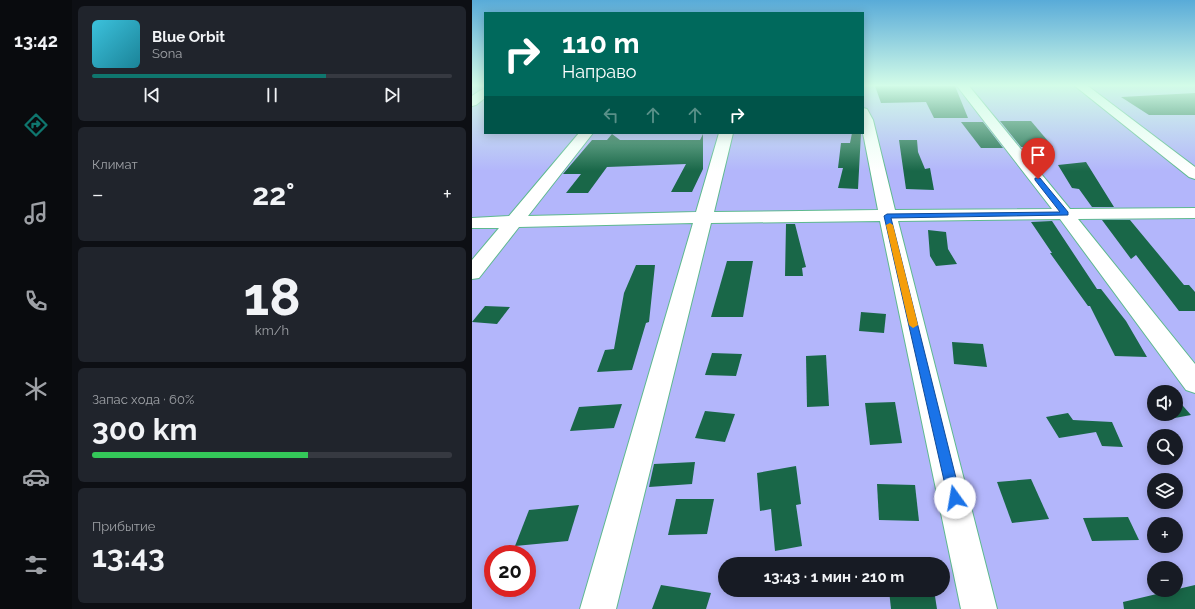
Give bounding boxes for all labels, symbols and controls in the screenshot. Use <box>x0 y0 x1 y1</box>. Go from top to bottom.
text: 110 m <box>562 27 640 60</box>
text: Blue Orbit <box>152 28 225 46</box>
icon: right <box>496 28 548 80</box>
text: 13:42 <box>14 30 58 51</box>
text: Sona <box>152 46 182 61</box>
text: Направо <box>562 61 636 82</box>
icon: previous <box>141 84 163 106</box>
icon: pause <box>261 84 283 106</box>
icon: next <box>381 84 403 106</box>
icon: left <box>600 104 622 126</box>
icon: ahead <box>642 104 664 126</box>
icon: ahead <box>684 104 706 126</box>
icon: right <box>726 104 748 126</box>
icon: directions <box>22 111 50 139</box>
pin <box>1021 138 1055 179</box>
icon: arrive <box>1027 144 1049 166</box>
text: Климат <box>92 157 138 172</box>
text: 22° <box>252 177 294 212</box>
text: − <box>92 181 104 207</box>
text: + <box>443 181 452 207</box>
icon: music <box>22 199 50 227</box>
text: 18 <box>243 266 301 327</box>
icon: phone <box>22 287 50 315</box>
text: km/h <box>255 323 289 338</box>
icon: climate <box>22 375 50 403</box>
map controls <box>1147 385 1183 597</box>
button: sound <box>1147 385 1183 421</box>
text: Запас хода · 60% <box>92 392 194 407</box>
text: 300 km <box>92 412 197 447</box>
button: search <box>1147 429 1183 465</box>
icon: car <box>22 463 50 491</box>
button: layers <box>1147 473 1183 509</box>
position arrow <box>934 477 976 519</box>
button: + <box>1147 517 1183 553</box>
text: Прибытие <box>92 519 155 534</box>
text: 13:43 <box>92 539 165 574</box>
speed limit sign: 20 <box>484 545 536 597</box>
icon: filters <box>22 551 50 579</box>
button: − <box>1147 561 1183 597</box>
text: 13:43 · 1 мин · 210 m <box>764 568 904 586</box>

